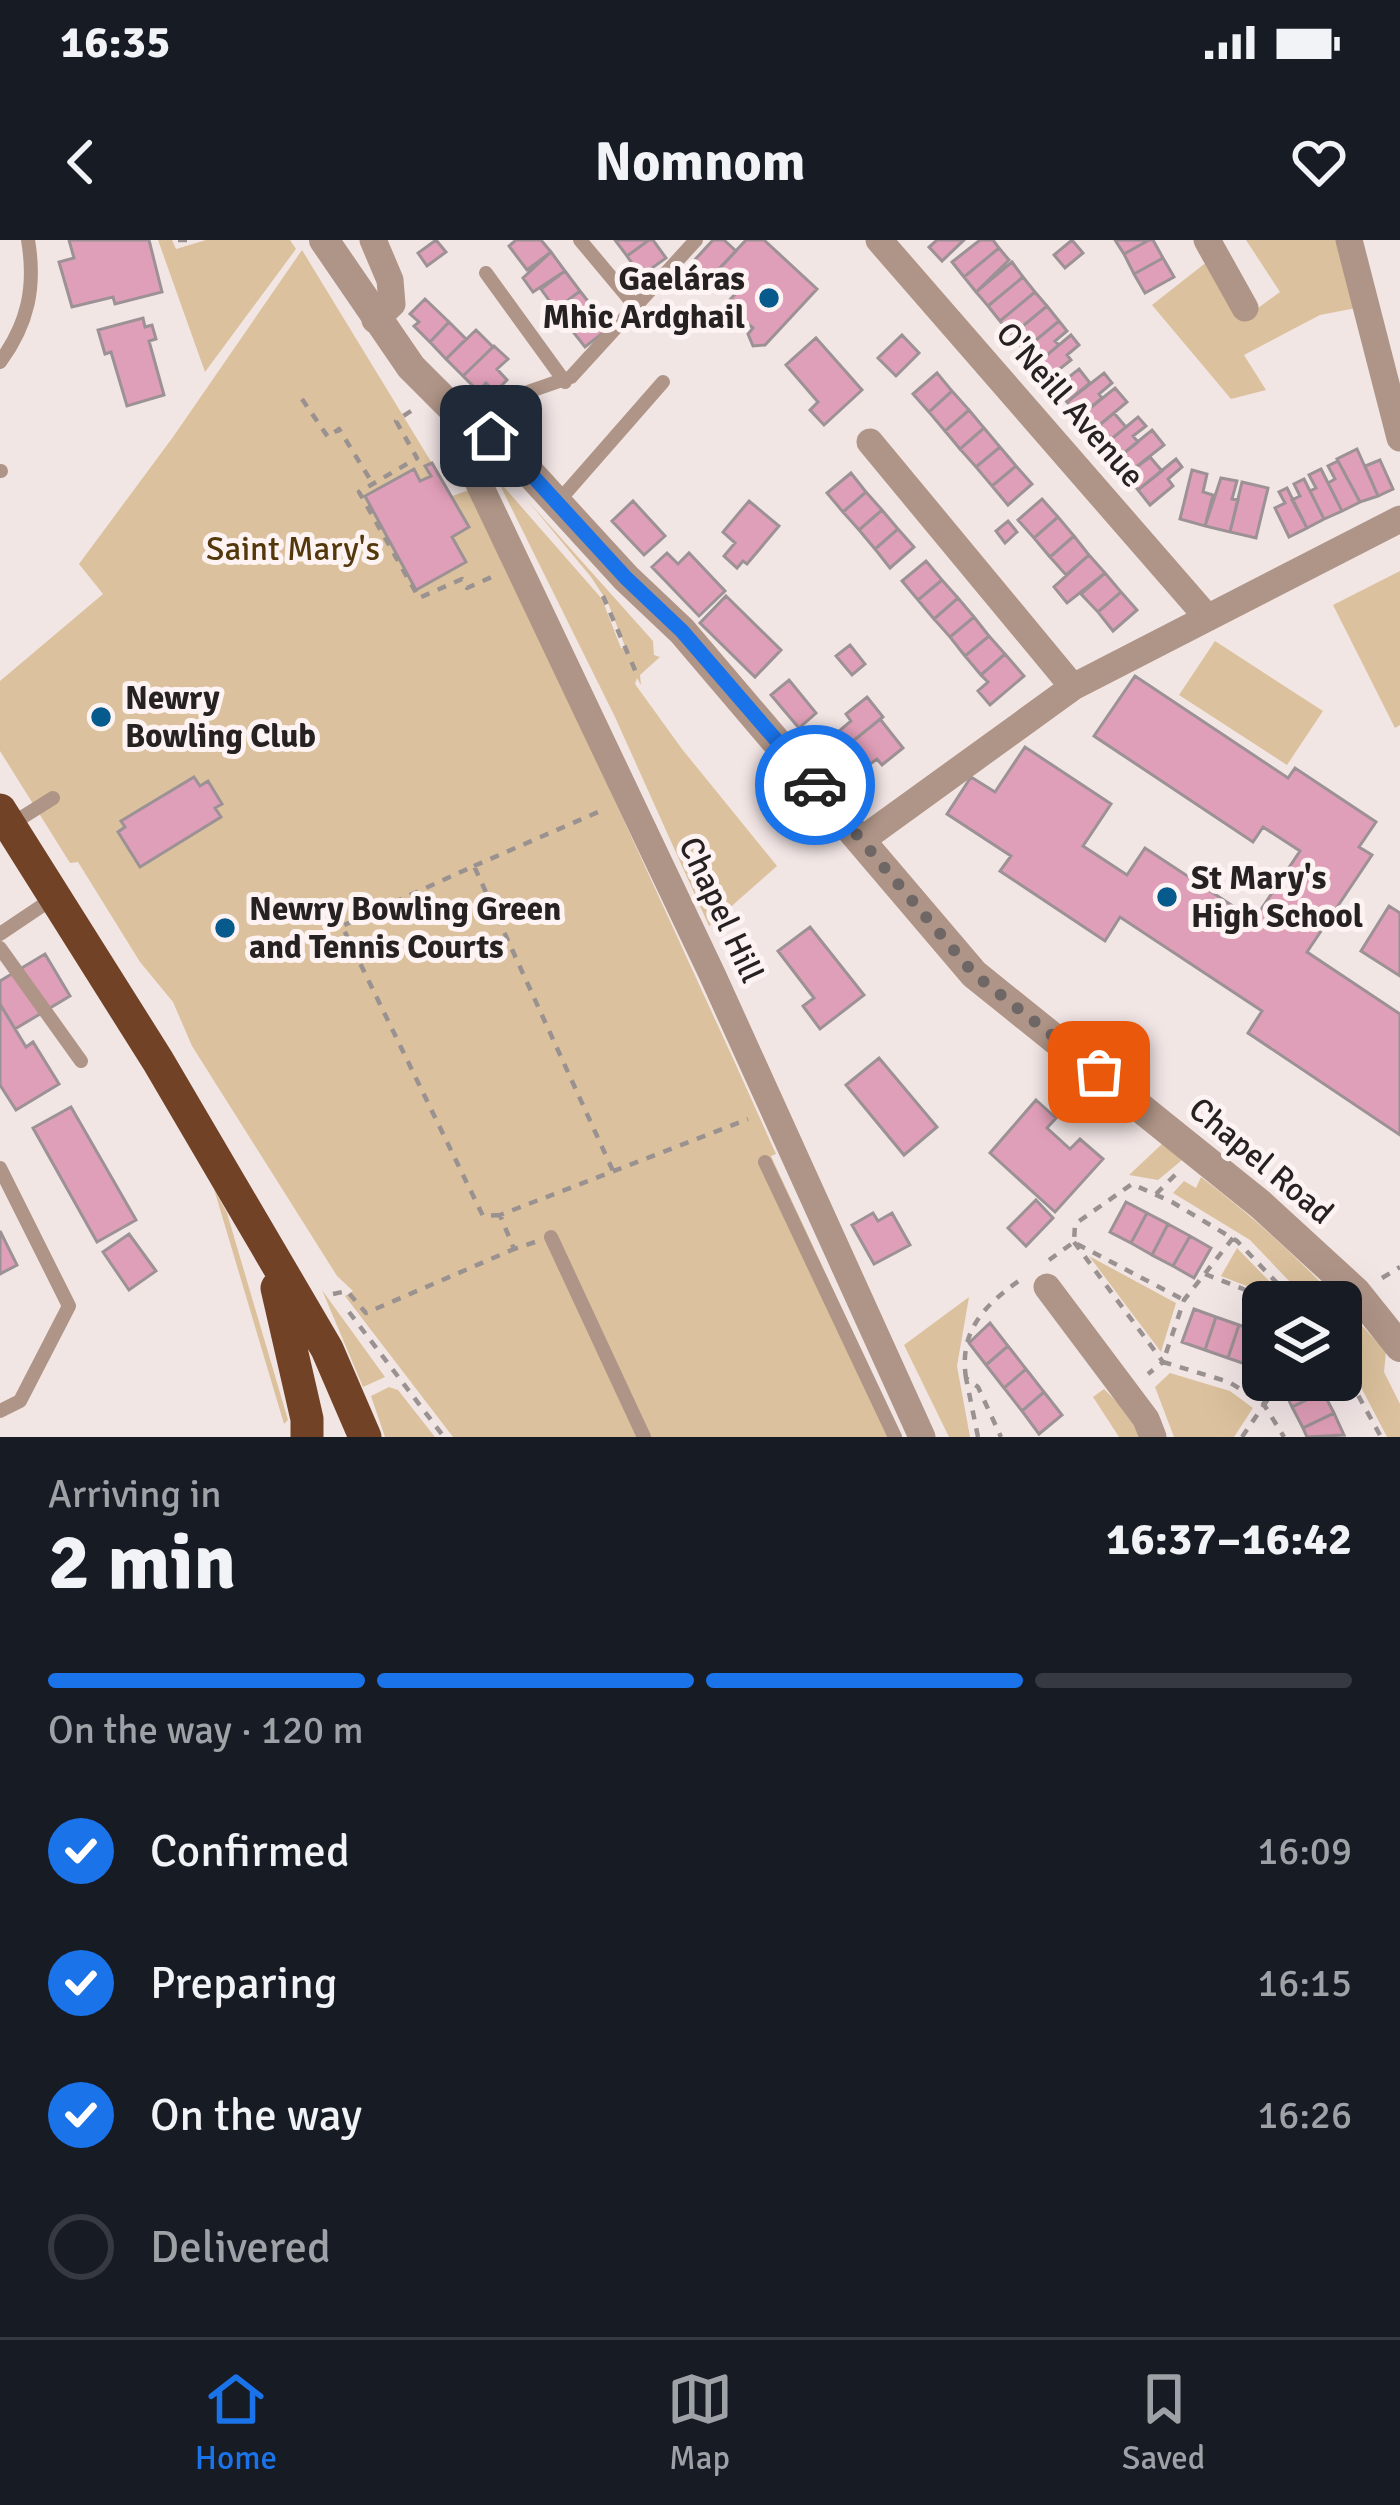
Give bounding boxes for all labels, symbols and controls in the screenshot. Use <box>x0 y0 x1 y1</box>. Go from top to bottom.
text: 16:35 <box>60 15 170 70</box>
icon: back <box>48 129 114 195</box>
text: Nomnom <box>595 129 805 196</box>
icon: heart <box>1286 129 1352 195</box>
place label: Gaeláras Mhic Ardghail <box>542 259 745 338</box>
marker: Gaeláras Mhic Ardghail <box>756 285 782 311</box>
street label: O'Neill Avenue <box>987 314 1153 496</box>
pin <box>440 385 542 487</box>
icon: home <box>458 403 524 469</box>
park label: Saint Mary's <box>206 529 380 570</box>
place label: Newry Bowling Club <box>125 678 316 757</box>
marker: Newry Bowling Club <box>88 704 114 730</box>
courier <box>755 725 875 845</box>
icon: car <box>782 752 848 818</box>
street label: Chapel Hill <box>669 831 773 989</box>
place label: St Mary's High School <box>1191 858 1363 937</box>
marker: St Mary's High School <box>1154 884 1180 910</box>
place label: Newry Bowling Green and Tennis Courts <box>249 889 561 968</box>
marker: Newry Bowling Green and Tennis Courts <box>212 915 238 941</box>
pin <box>1048 1021 1150 1123</box>
icon: bag <box>1066 1039 1132 1105</box>
street label: Chapel Road <box>1180 1089 1342 1233</box>
map controls <box>1242 1281 1362 1401</box>
button: layers <box>1242 1281 1362 1401</box>
text: Arriving in <box>48 1470 222 1518</box>
text: 16:37–16:42 <box>1106 1512 1352 1567</box>
text: 2 min <box>48 1515 236 1611</box>
text: On the way · 120 m <box>48 1706 364 1754</box>
icon: check <box>48 1818 114 1884</box>
text: Confirmed <box>150 1824 350 1879</box>
text: 16:09 <box>1257 1827 1352 1875</box>
icon: check <box>48 1950 114 2016</box>
text: Preparing <box>150 1956 338 2011</box>
text: 16:15 <box>1257 1959 1352 2007</box>
icon: check <box>48 2082 114 2148</box>
text: On the way <box>150 2088 362 2143</box>
text: 16:26 <box>1257 2091 1352 2139</box>
text: Delivered <box>150 2220 331 2275</box>
tab: Home <box>195 2366 277 2479</box>
tab: Map <box>667 2366 733 2479</box>
tab: Saved <box>1122 2366 1205 2479</box>

